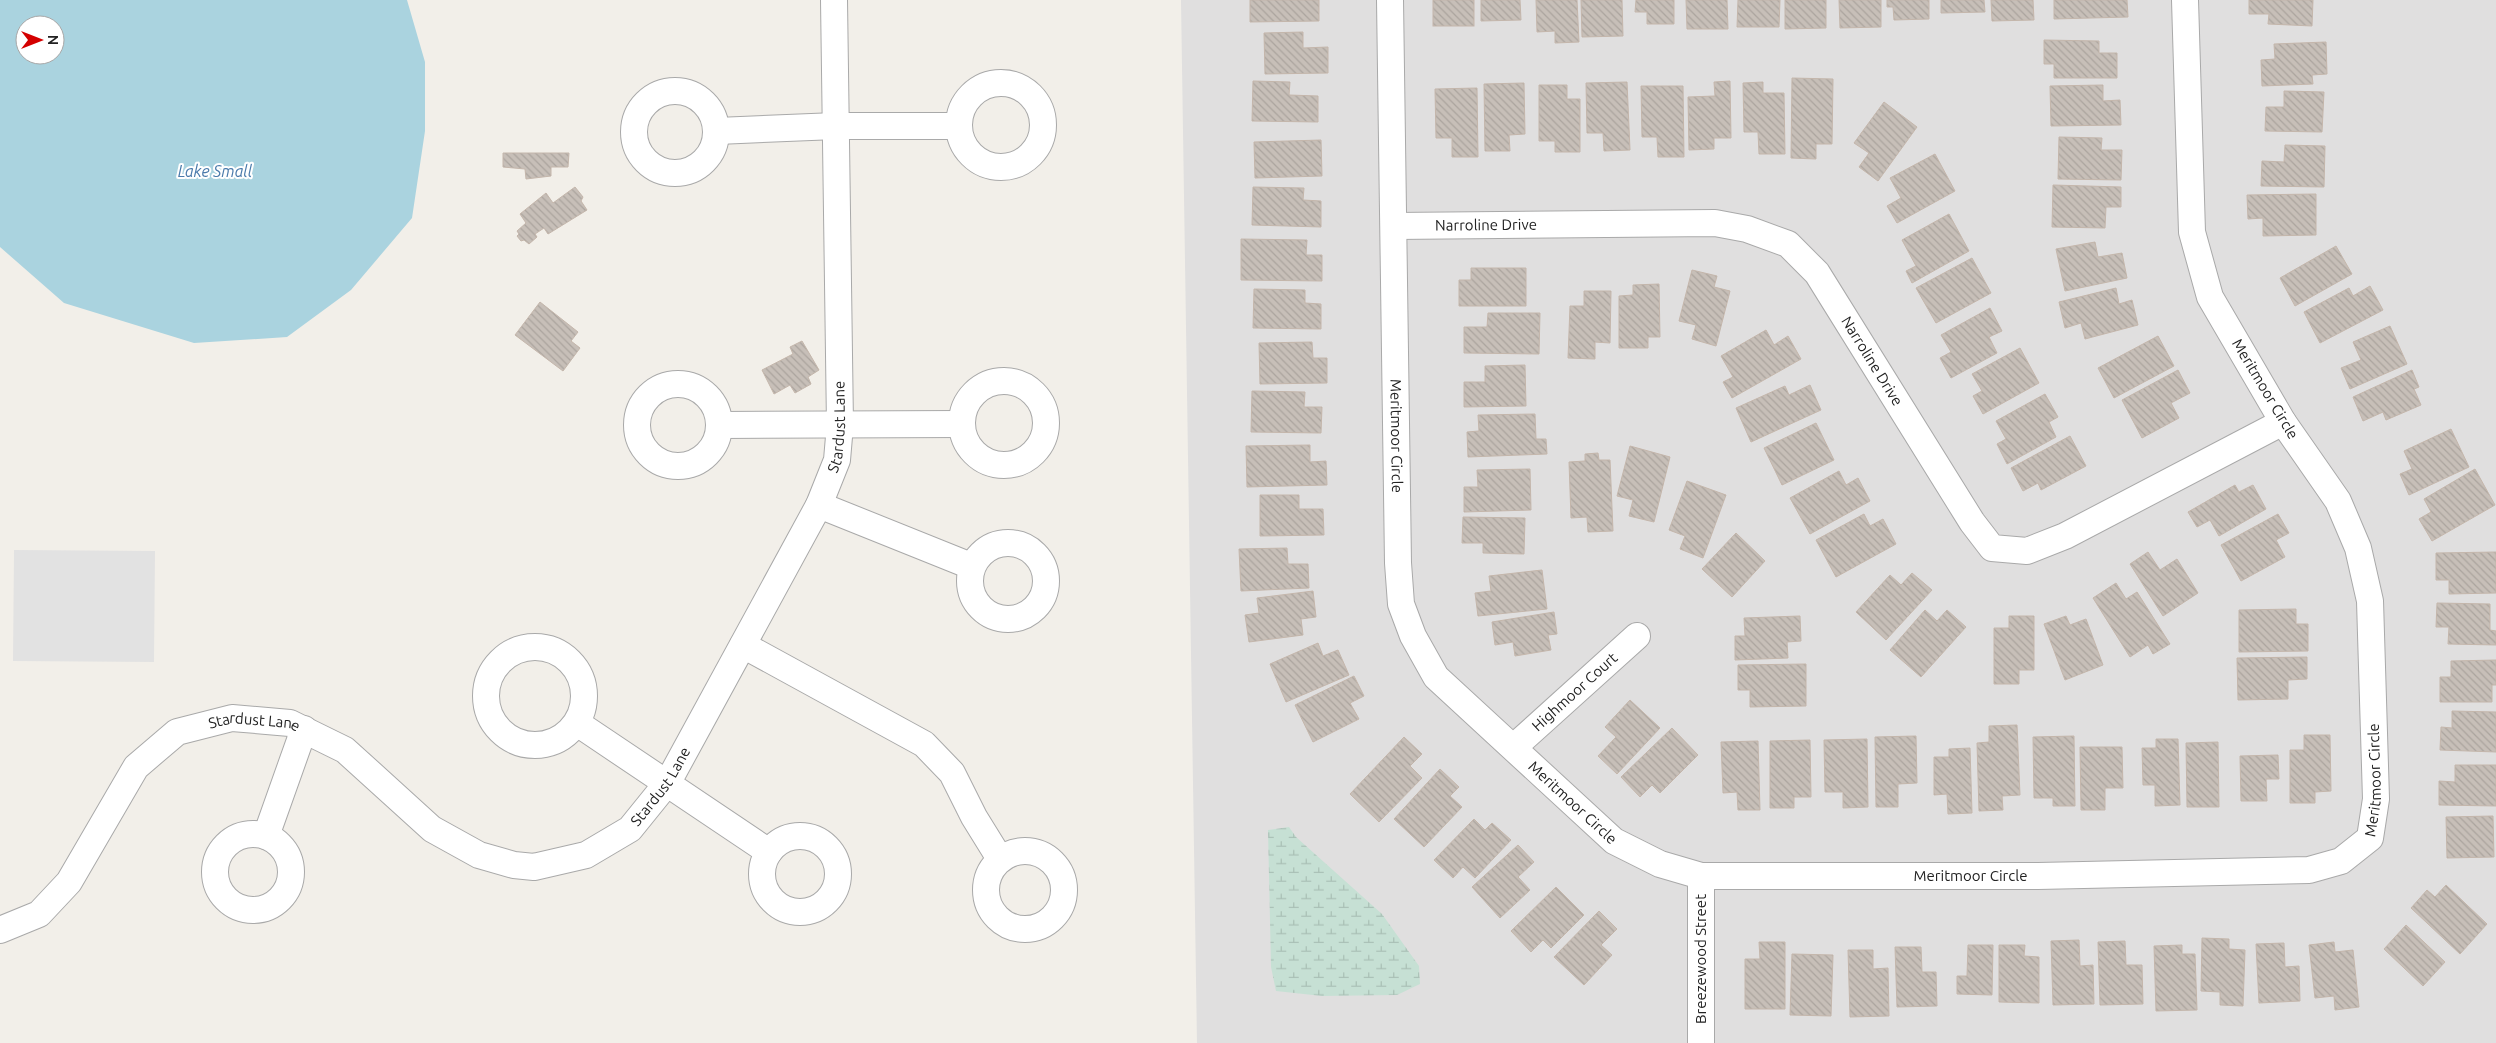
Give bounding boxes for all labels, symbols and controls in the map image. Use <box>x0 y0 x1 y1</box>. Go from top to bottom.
north arrow <box>15 15 65 65</box>
text: N <box>45 35 61 45</box>
water label: Lake Small <box>178 162 253 180</box>
street label: Narroline Drive <box>1435 216 1537 234</box>
street label: Narroline Drive <box>1838 313 1906 409</box>
street label: Meritmoor Circle <box>2229 336 2302 442</box>
street label: Meritmoor Circle <box>1387 379 1406 493</box>
street label: Stardust Lane <box>824 381 848 475</box>
street label: Highmoor Court <box>1528 649 1621 735</box>
street label: Stardust Lane <box>206 709 303 735</box>
street label: Meritmoor Circle <box>2361 723 2384 838</box>
street label: Stardust Lane <box>627 744 693 829</box>
street label: Meritmoor Circle <box>1525 758 1621 847</box>
street label: Meritmoor Circle <box>1913 867 2027 884</box>
street label: Breezewood Street <box>1692 894 1709 1024</box>

